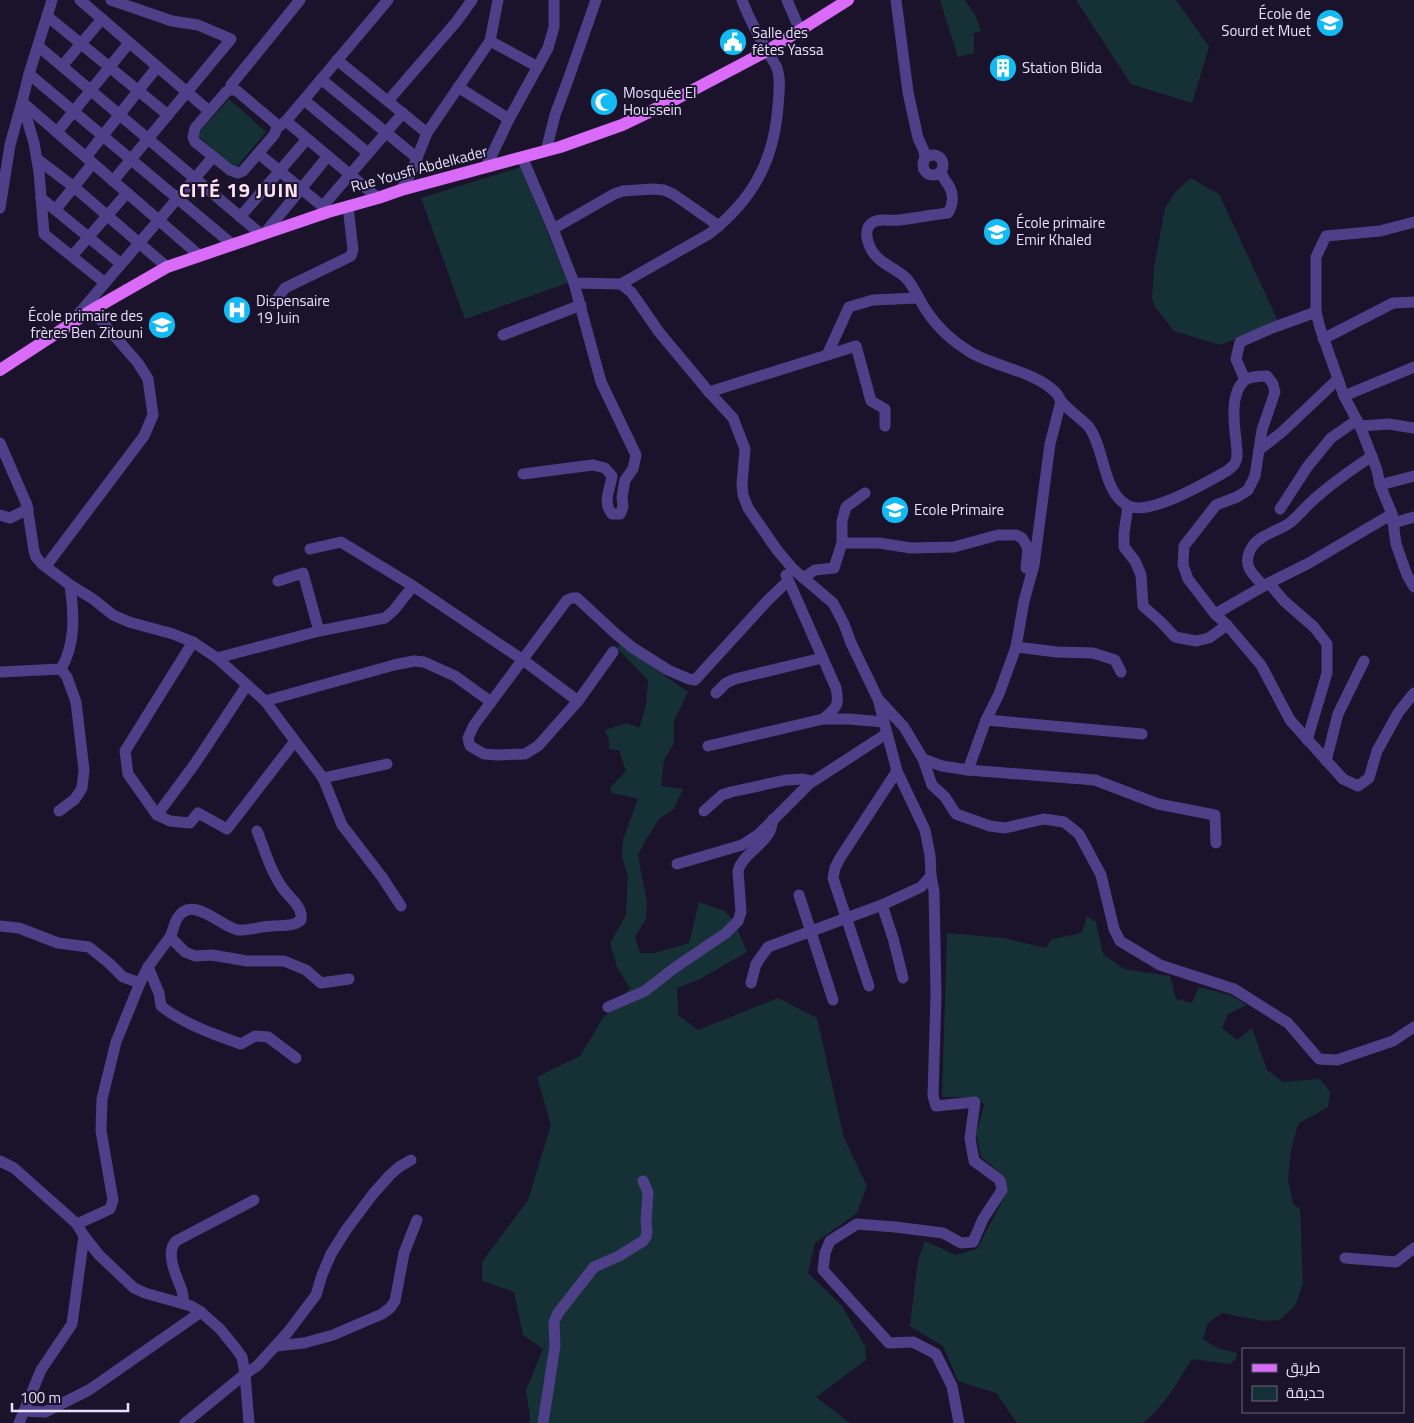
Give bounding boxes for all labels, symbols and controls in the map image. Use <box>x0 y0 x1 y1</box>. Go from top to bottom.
place label: École de Sourd et Muet <box>1221 2 1312 42</box>
school or university icon: École de Sourd et Muet <box>1315 8 1345 38</box>
place label: Salle des fêtes Yassa <box>752 21 824 61</box>
public building icon: Salle des fêtes Yassa <box>718 27 748 57</box>
building icon: Station Blida <box>988 53 1018 83</box>
place label: Station Blida <box>1022 56 1103 79</box>
place label: Mosquée El Houssein <box>623 81 697 121</box>
mosque icon: Mosquée El Houssein <box>589 87 619 117</box>
street label: Rue Yousfi Abdelkader <box>348 139 490 198</box>
district label: CITÉ 19 JUIN <box>179 174 299 205</box>
place label: École primaire Emir Khaled <box>1016 211 1105 251</box>
school or university icon: École primaire Emir Khaled <box>982 217 1012 247</box>
place label: Dispensaire 19 Juin <box>256 289 330 329</box>
hospital icon: Dispensaire 19 Juin <box>222 295 252 325</box>
place label: École primaire des frères Ben Zitouni <box>28 304 143 344</box>
school or university icon: École primaire des frères Ben Zitouni <box>147 310 177 340</box>
school or university icon: Ecole Primaire <box>880 495 910 525</box>
place label: Ecole Primaire <box>914 498 1004 521</box>
legend <box>1242 1348 1404 1413</box>
text: طريق <box>1286 1356 1320 1379</box>
scale bar <box>12 1380 129 1412</box>
text: حديقة <box>1286 1381 1325 1404</box>
text: 100 m <box>20 1386 61 1409</box>

